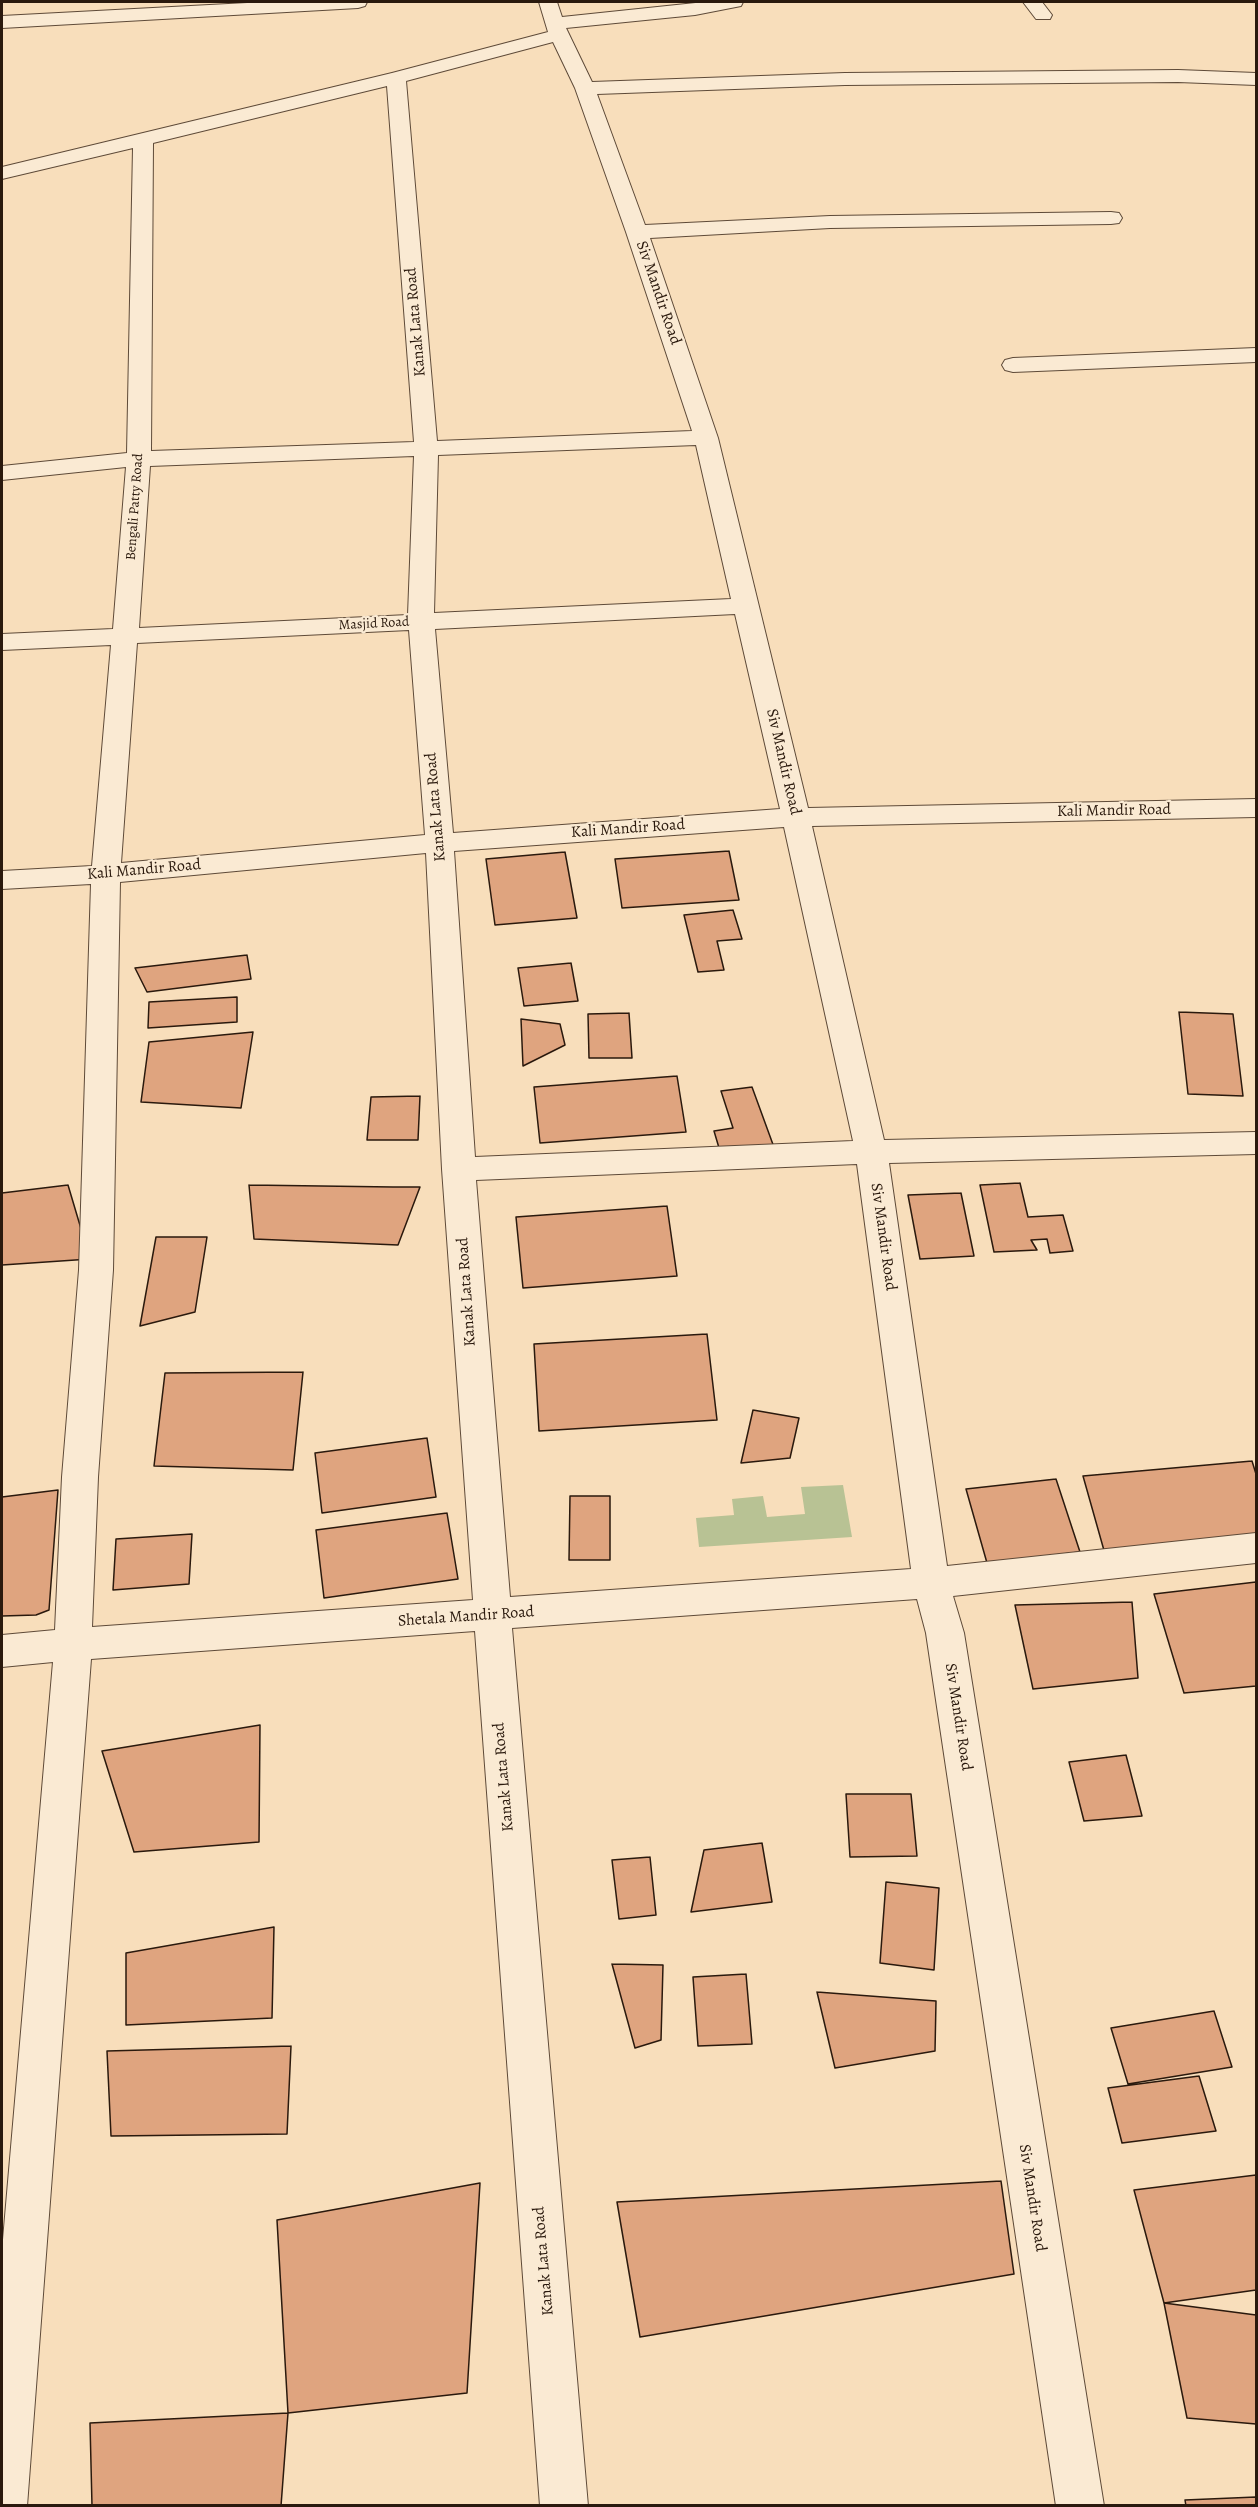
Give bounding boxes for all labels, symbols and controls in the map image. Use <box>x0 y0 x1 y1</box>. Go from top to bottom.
street label: Siv Mandir Road <box>631 239 685 347</box>
street label: Kanak Lata Road <box>402 267 430 377</box>
street label: Bengali Patty Road <box>123 453 147 561</box>
street label: Masjid Road <box>338 614 410 634</box>
street label: Siv Mandir Road <box>761 707 805 817</box>
street label: Kanak Lata Road <box>422 752 450 862</box>
street label: Kali Mandir Road <box>1057 800 1171 822</box>
street label: Kali Mandir Road <box>570 815 686 843</box>
street label: Kali Mandir Road <box>86 855 202 885</box>
street label: Siv Mandir Road <box>866 1182 900 1292</box>
street label: Kanak Lata Road <box>454 1237 480 1347</box>
street label: Shetala Mandir Road <box>397 1603 535 1631</box>
street label: Siv Mandir Road <box>940 1662 976 1772</box>
street label: Kanak Lata Road <box>490 1722 518 1832</box>
street label: Siv Mandir Road <box>1014 2143 1050 2253</box>
street label: Kanak Lata Road <box>530 2206 558 2316</box>

